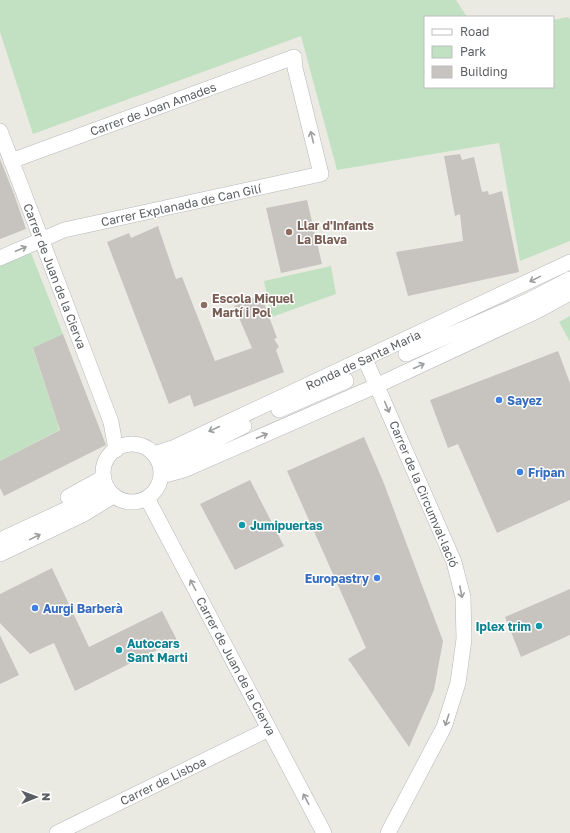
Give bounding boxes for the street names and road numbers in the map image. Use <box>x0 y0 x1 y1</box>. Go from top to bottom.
street label: Carrer de Joan Amades <box>88 79 218 139</box>
street label: Carrer Explanada de Can Gilí <box>99 181 263 229</box>
street label: Carrer de Juan de la Cierva <box>20 201 90 351</box>
street label: Ronda de Santa Maria <box>303 327 423 393</box>
street label: Carrer de la Circumval·lació <box>386 418 462 570</box>
street label: Carrer de Juan de la Cierva <box>193 594 279 738</box>
street label: Carrer de Lisboa <box>117 754 209 808</box>

